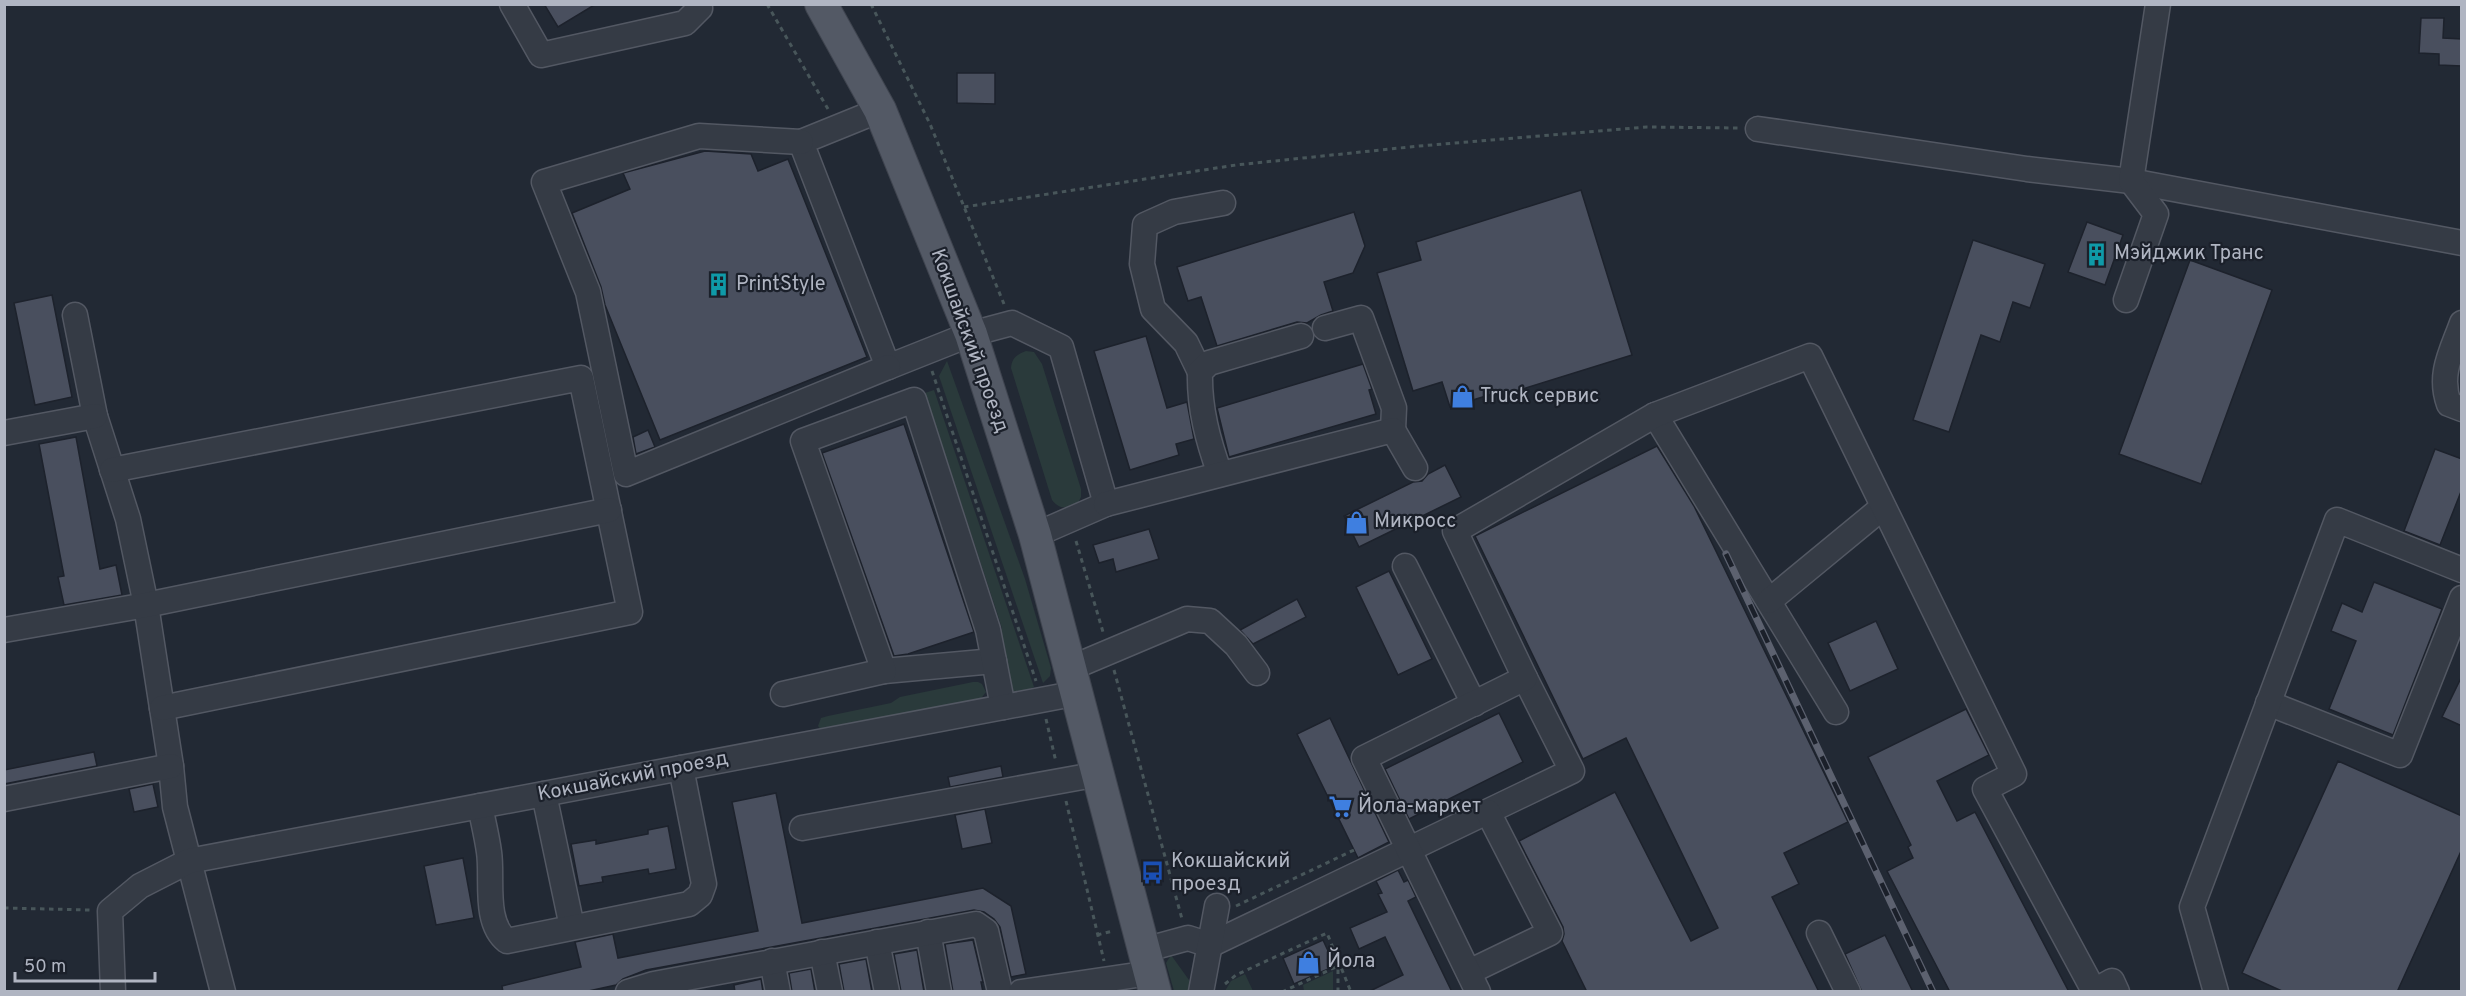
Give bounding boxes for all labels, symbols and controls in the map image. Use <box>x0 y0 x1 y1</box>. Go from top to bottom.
building icon: Мэйджик Транс <box>2083 241 2109 267</box>
place label: Мэйджик Транс <box>2114 241 2264 267</box>
street label: Кокшайский проезд <box>924 246 1014 436</box>
building icon: PrintStyle <box>705 272 731 298</box>
place label: PrintStyle <box>736 272 825 298</box>
shop icon: Truck сервис <box>1449 384 1475 410</box>
place label: Truck сервис <box>1480 384 1599 410</box>
shop icon: Микросс <box>1343 509 1369 535</box>
place label: Микросс <box>1374 509 1456 535</box>
street label: Кокшайский проезд <box>536 746 730 808</box>
place label: Йола-маркет <box>1358 792 1481 820</box>
supermarket icon: Йола-маркет <box>1327 794 1353 820</box>
place label: Кокшайский проезд <box>1171 849 1290 898</box>
bus stop icon: Кокшайский проезд <box>1140 860 1166 886</box>
scale bar <box>15 945 154 983</box>
place label: Йола <box>1327 947 1375 975</box>
shop icon: Йола <box>1296 949 1322 975</box>
text: 50 m <box>24 956 66 979</box>

